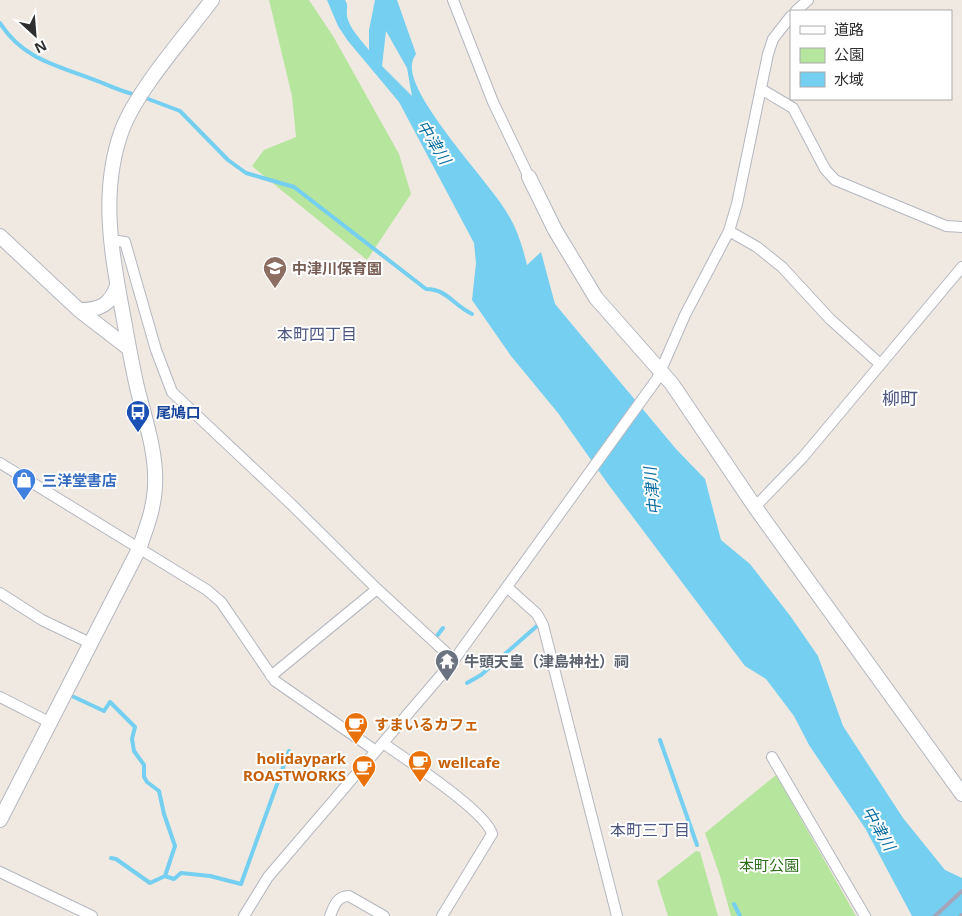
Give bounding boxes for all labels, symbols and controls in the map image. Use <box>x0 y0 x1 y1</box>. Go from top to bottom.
north arrow <box>10 10 60 60</box>
legend <box>790 10 952 100</box>
text: 道路 <box>834 19 864 39</box>
text: N <box>32 36 50 58</box>
text: 公園 <box>834 44 864 64</box>
text: 水域 <box>834 69 864 89</box>
water label: 中津川 <box>412 116 457 170</box>
school or university icon: 中津川保育園 <box>262 255 288 289</box>
place label: 中津川保育園 <box>292 258 382 278</box>
district label: 本町四丁目 <box>277 323 357 345</box>
district label: 柳町 <box>882 386 918 410</box>
bus stop icon: 尾鳩口 <box>125 399 151 433</box>
place label: 尾鳩口 <box>156 402 201 422</box>
water label: 中津川 <box>638 464 665 516</box>
shop icon: 三洋堂書店 <box>11 467 37 501</box>
place label: 三洋堂書店 <box>42 470 117 490</box>
temple icon: 牛頭天皇（津島神社）祠 <box>434 648 460 682</box>
place label: 牛頭天皇（津島神社）祠 <box>464 651 629 671</box>
cafe icon: すまいるカフェ <box>343 711 369 745</box>
place label: すまいるカフェ <box>374 714 479 734</box>
place label: holidaypark ROASTWORKS <box>243 748 347 785</box>
cafe icon: wellcafe <box>407 749 433 783</box>
place label: wellcafe <box>438 752 500 772</box>
cafe icon: holidaypark ROASTWORKS <box>351 754 377 788</box>
water label: 中津川 <box>857 802 902 856</box>
district label: 本町三丁目 <box>610 819 690 841</box>
park label: 本町公園 <box>739 855 799 875</box>

